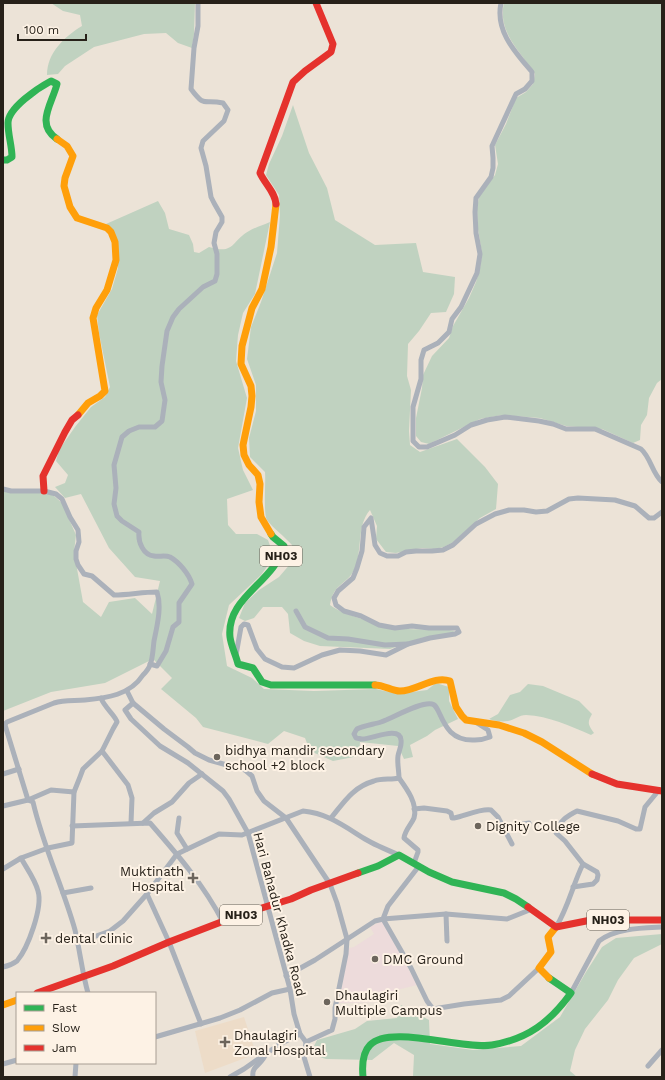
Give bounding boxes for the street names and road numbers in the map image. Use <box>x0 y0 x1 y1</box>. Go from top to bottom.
road number: NH03 <box>260 546 302 566</box>
street label: Hari Bahadur Khadka Road <box>250 830 309 998</box>
road number: NH03 <box>220 905 262 925</box>
road number: NH03 <box>587 910 629 930</box>

